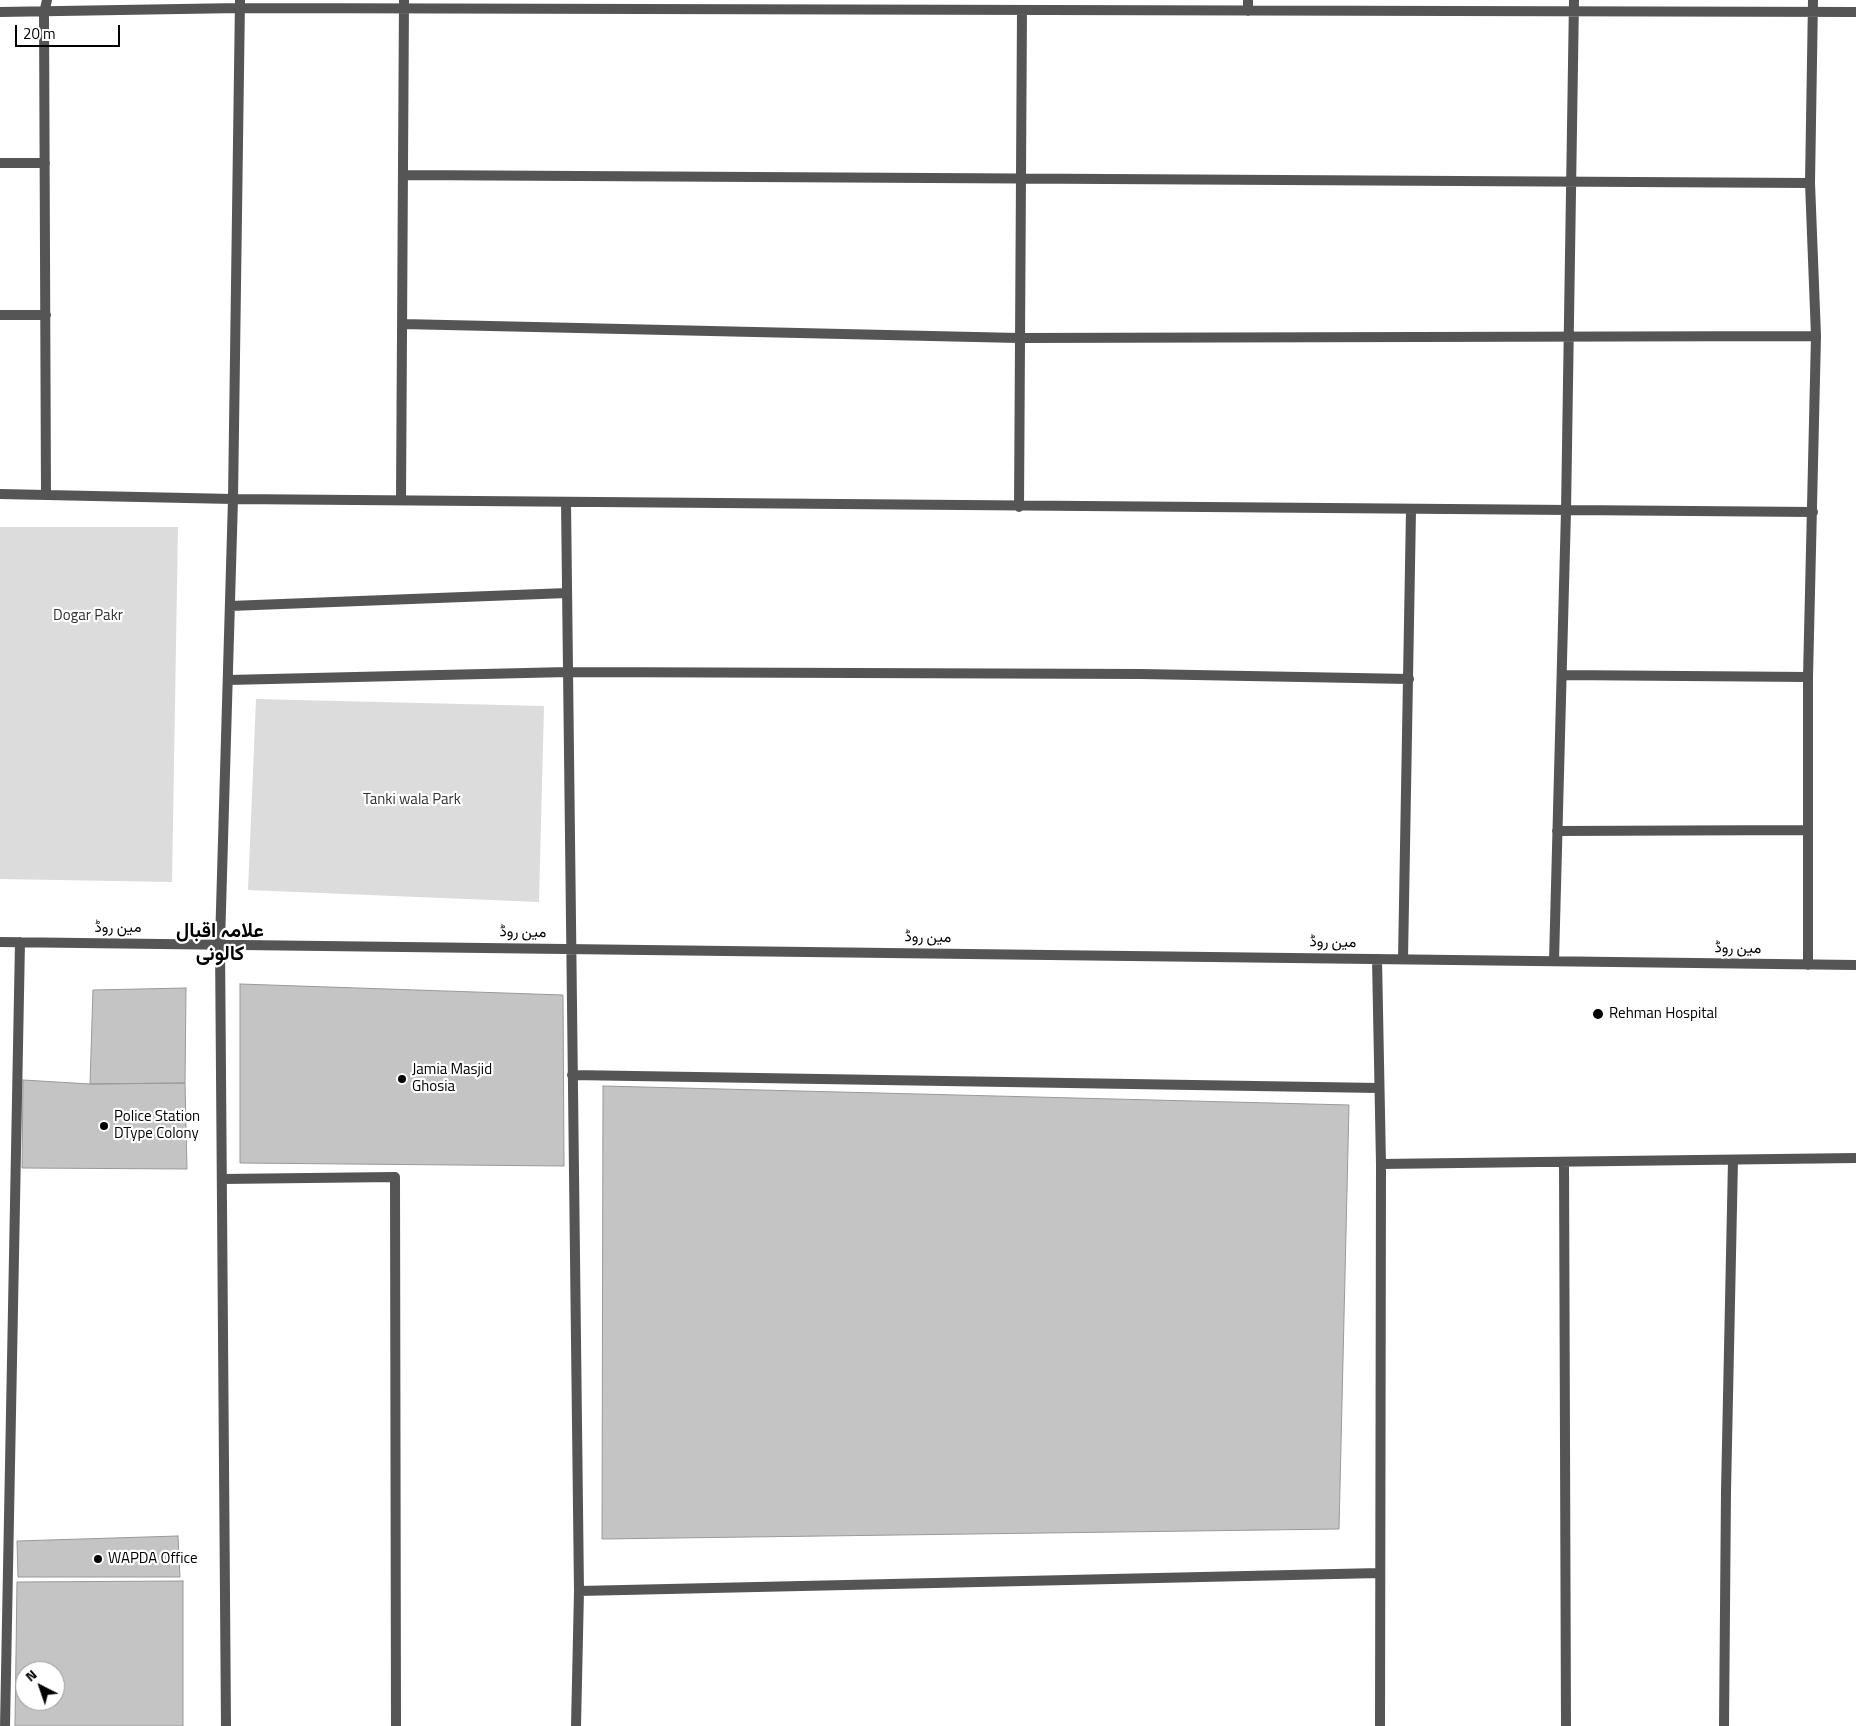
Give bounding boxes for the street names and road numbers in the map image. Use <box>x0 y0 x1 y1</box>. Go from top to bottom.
street label: مین روڈ <box>95 919 141 937</box>
street label: مین روڈ <box>499 924 547 942</box>
street label: مین روڈ <box>904 929 952 947</box>
street label: مین روڈ <box>1309 934 1357 952</box>
street label: مین روڈ <box>1714 940 1762 958</box>

